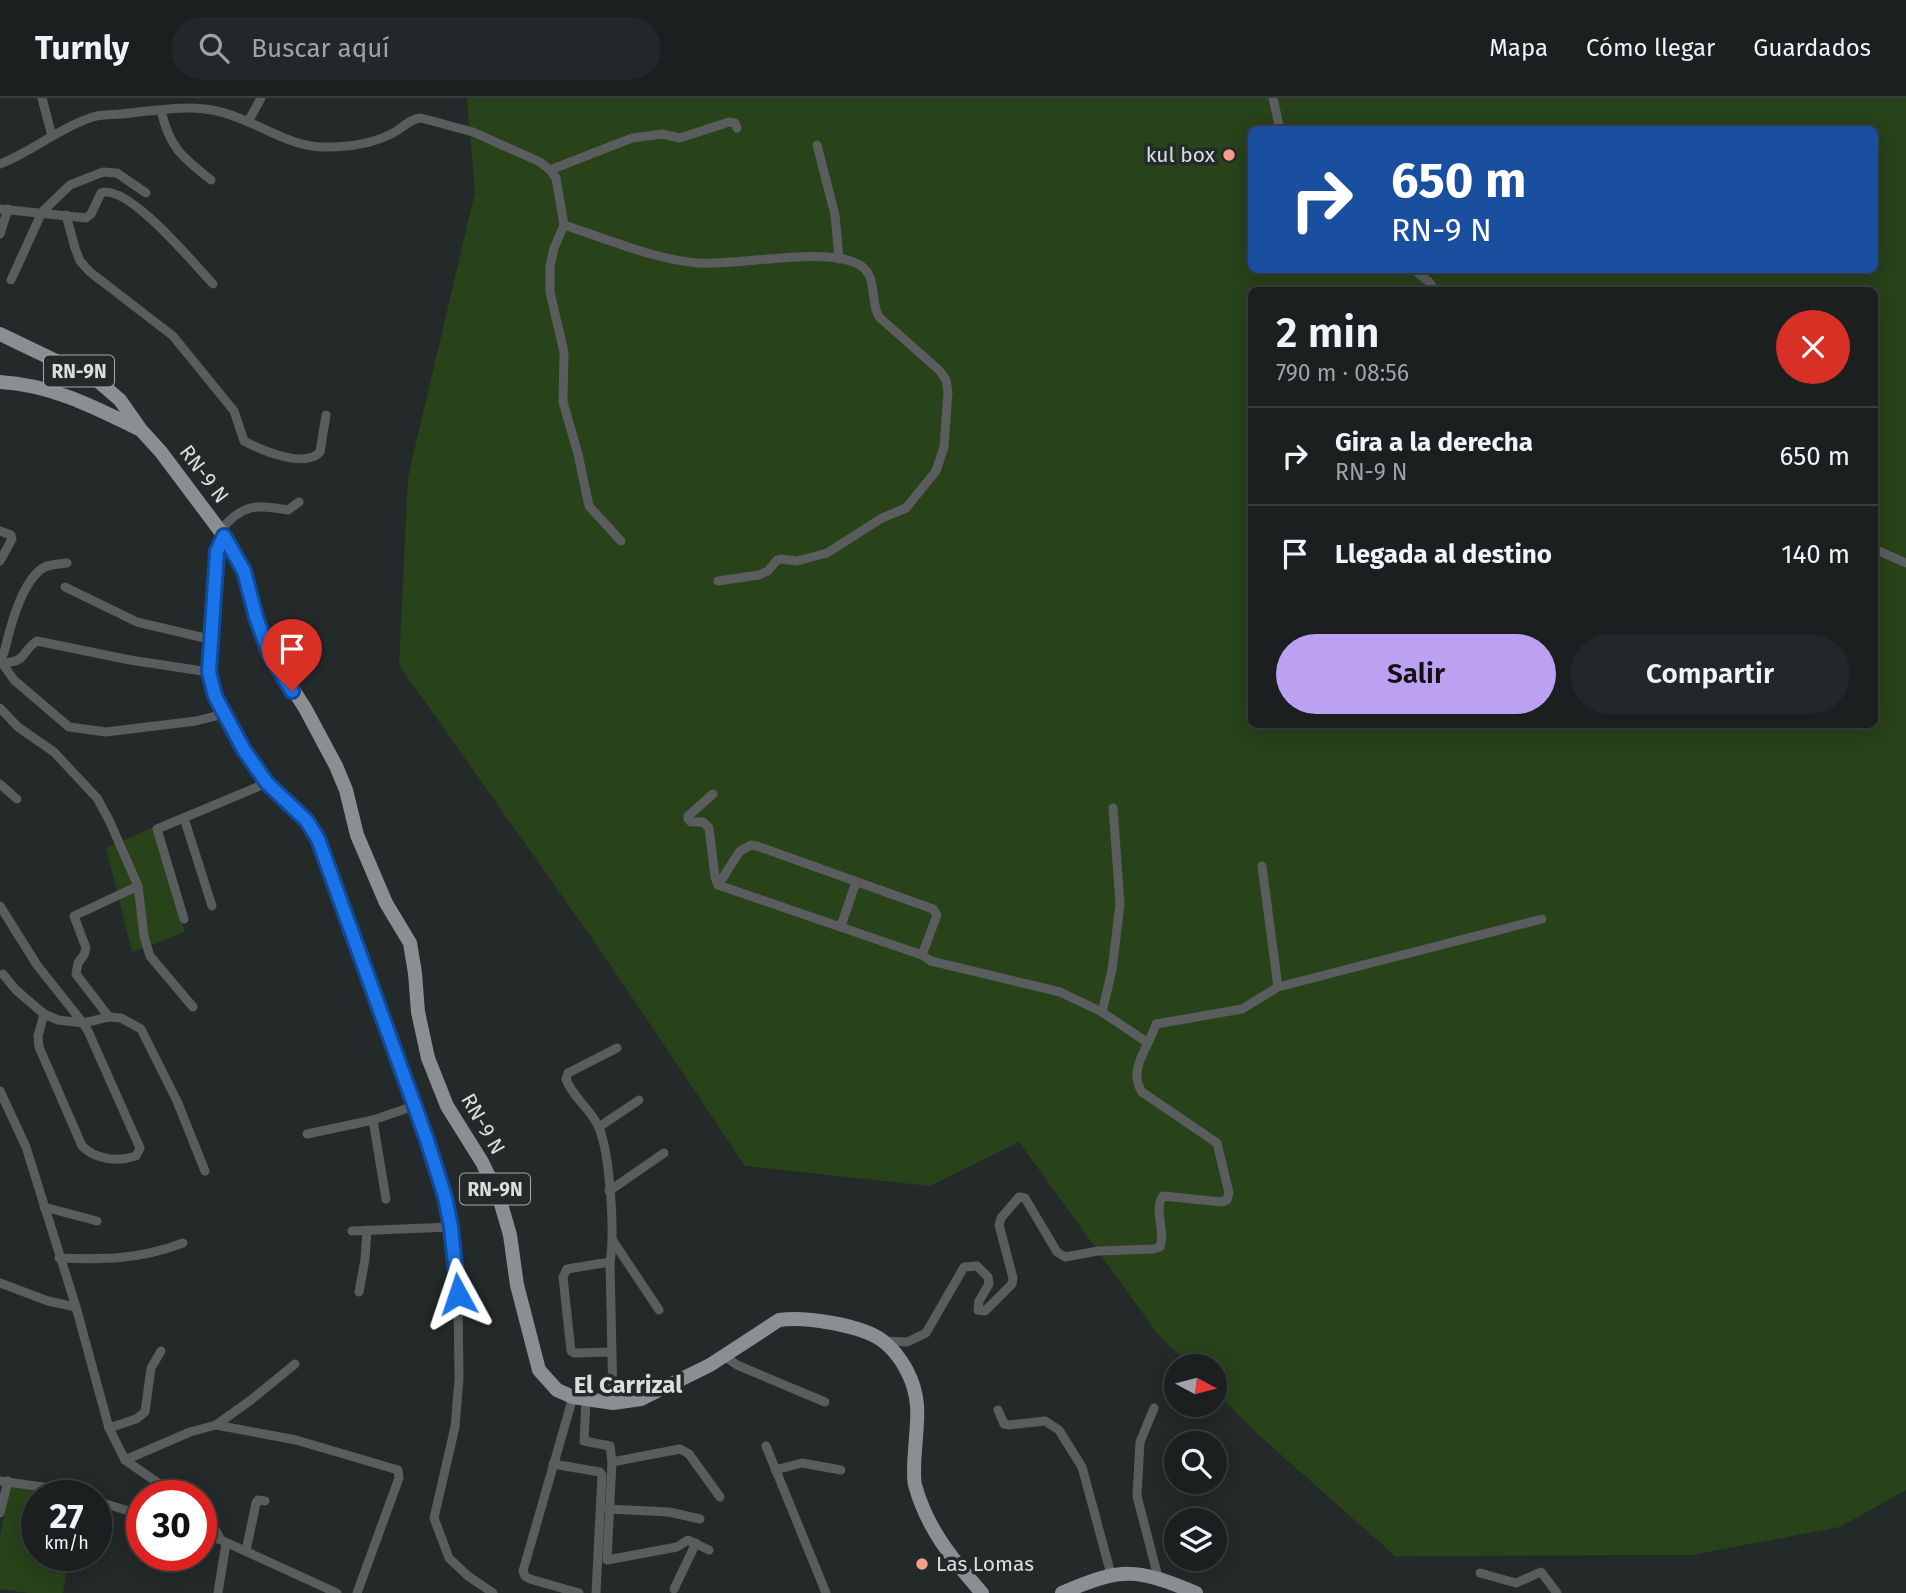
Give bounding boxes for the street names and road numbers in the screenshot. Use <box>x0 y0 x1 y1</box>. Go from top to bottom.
road number: RN-9N <box>44 356 114 386</box>
street label: RN-9 N <box>174 440 234 508</box>
street label: RN-9 N <box>455 1089 511 1159</box>
road number: RN-9N <box>460 1174 530 1204</box>

